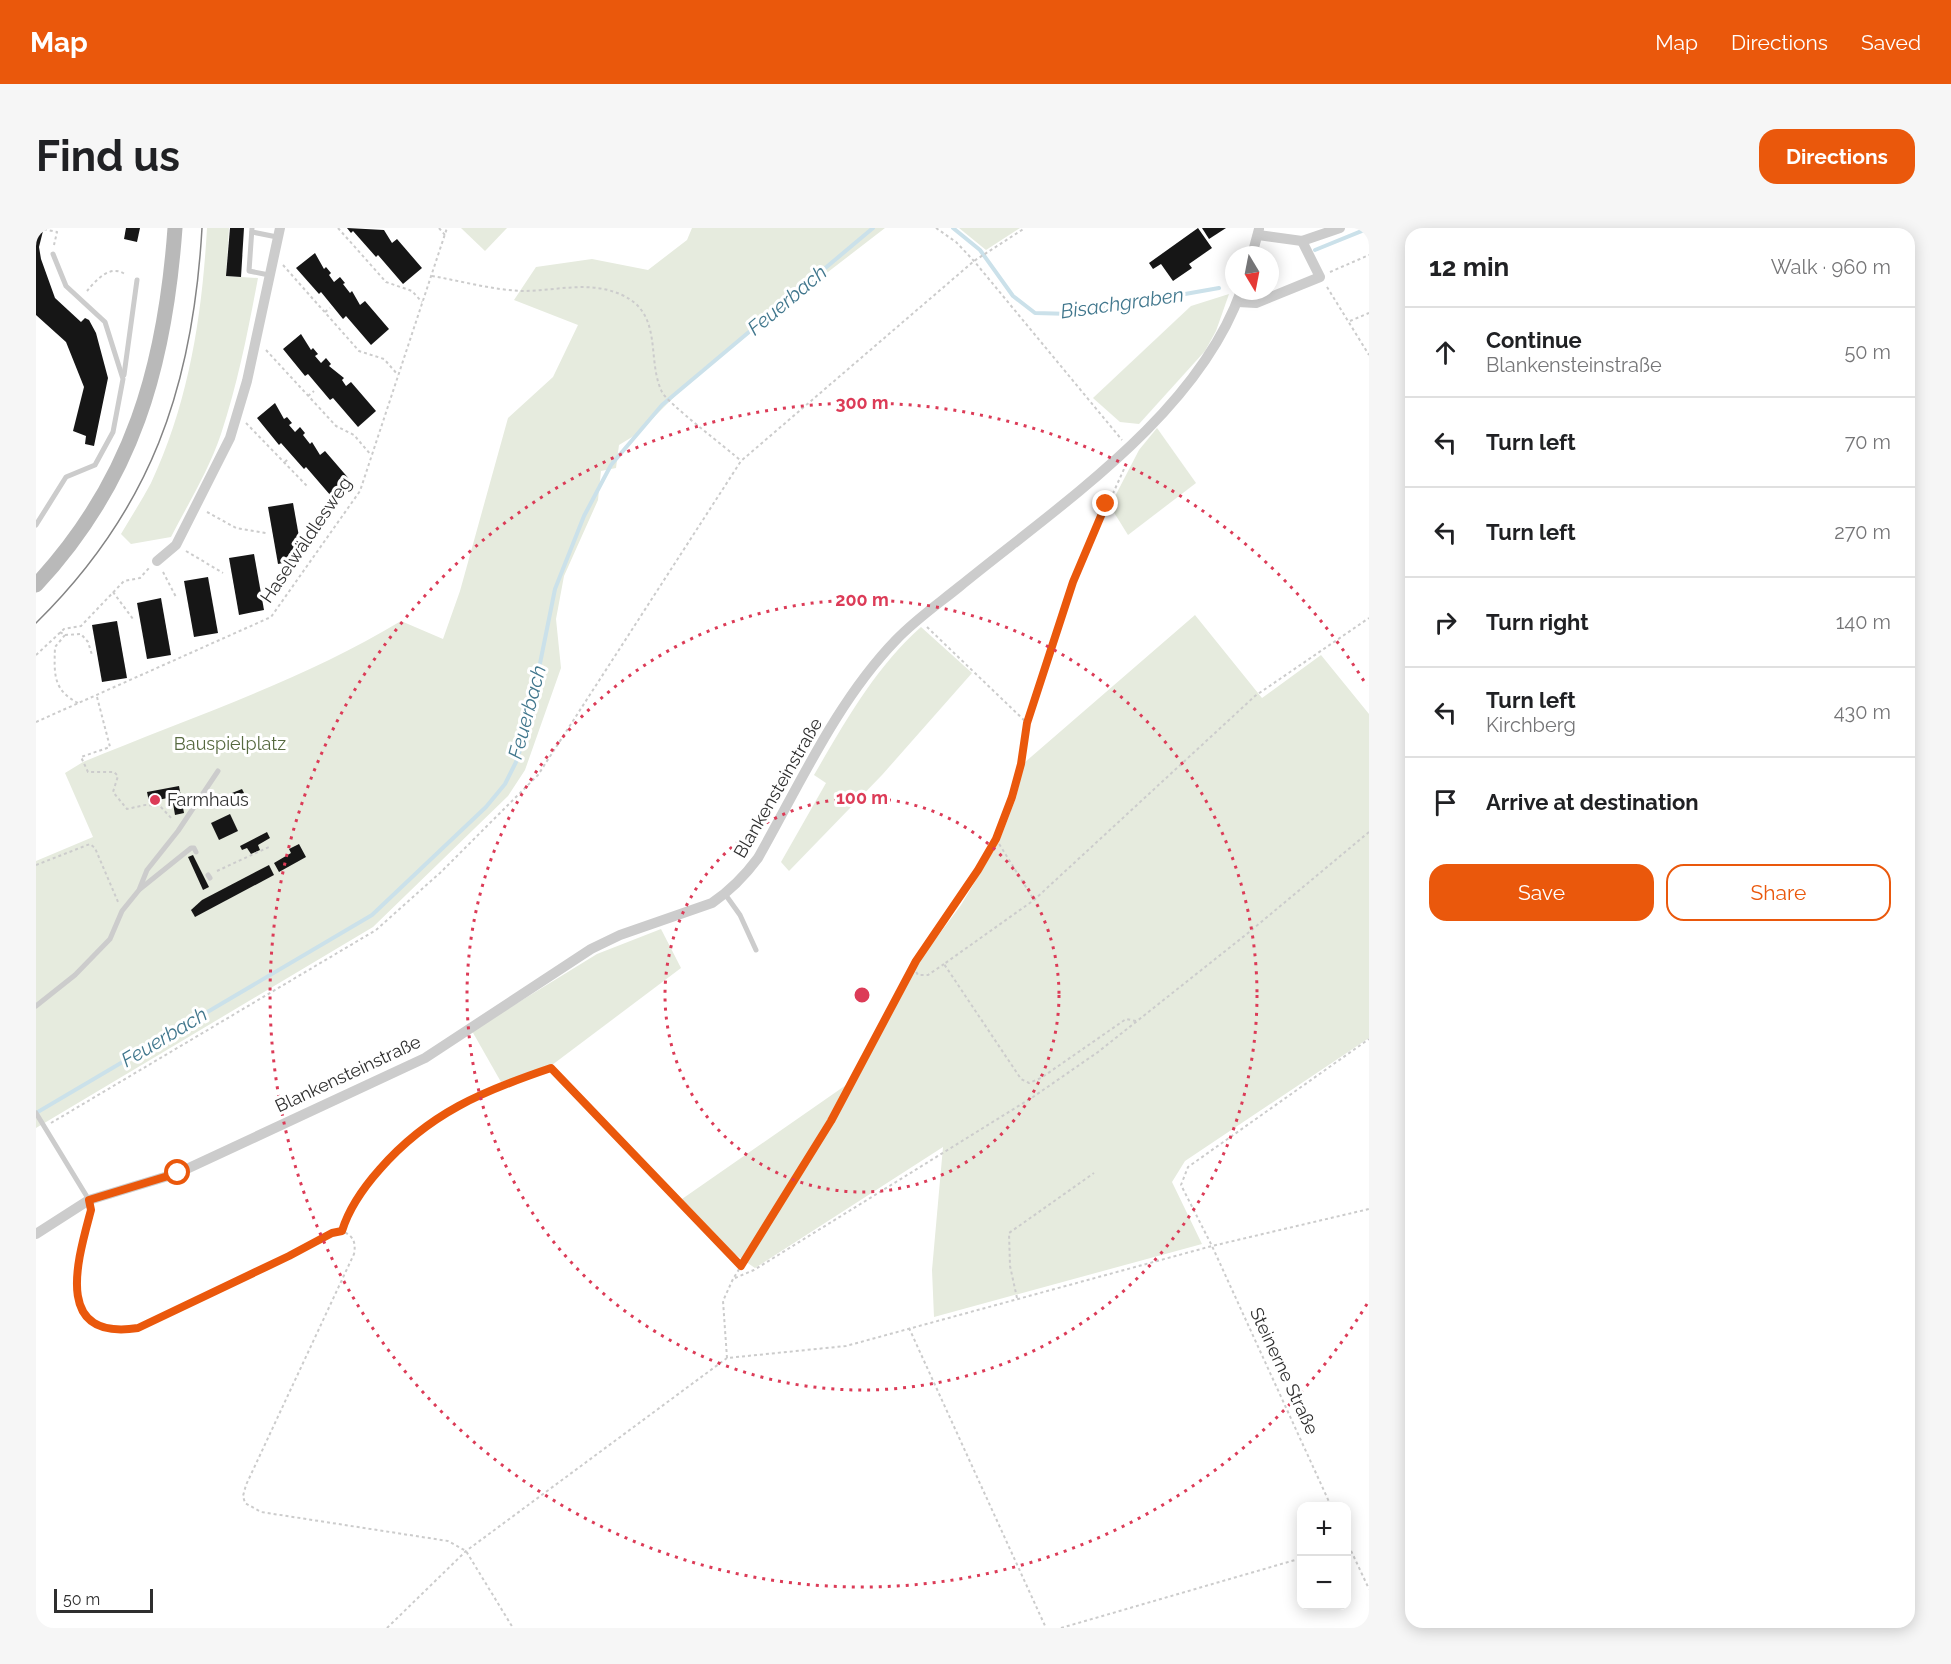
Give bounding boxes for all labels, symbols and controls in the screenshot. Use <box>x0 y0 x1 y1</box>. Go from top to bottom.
text: Map <box>30 26 88 59</box>
text: Map <box>1655 30 1698 55</box>
text: Directions <box>1731 30 1828 55</box>
text: Saved <box>1861 30 1921 55</box>
button: Directions <box>1759 129 1915 184</box>
text: Find us <box>36 132 180 181</box>
north arrow <box>1225 246 1279 300</box>
text: 12 min <box>1429 252 1509 282</box>
text: Walk · 960 m <box>1771 255 1891 279</box>
water label: Feuerbach <box>743 260 831 340</box>
water label: Bisachgraben <box>1059 282 1185 324</box>
text: Continue <box>1486 327 1582 353</box>
icon: ahead <box>1429 336 1462 369</box>
text: 50 m <box>1844 340 1891 364</box>
text: Blankensteinstraße <box>1486 353 1662 377</box>
text: 300 m <box>835 392 889 413</box>
icon: left <box>1429 426 1462 459</box>
text: Turn left <box>1486 429 1576 455</box>
text: 70 m <box>1845 430 1891 454</box>
street label: Haselwäldlesweg <box>256 473 355 607</box>
route end <box>1092 490 1118 516</box>
icon: left <box>1429 516 1462 549</box>
text: Turn left <box>1486 519 1576 545</box>
text: 270 m <box>1834 520 1891 544</box>
text: 200 m <box>835 589 889 610</box>
icon: right <box>1429 606 1462 639</box>
text: Turn right <box>1486 609 1589 635</box>
text: 140 m <box>1836 610 1891 634</box>
water label: Feuerbach <box>503 663 551 761</box>
text: Turn left <box>1486 687 1576 713</box>
icon: left <box>1429 696 1462 729</box>
text: 430 m <box>1834 700 1891 724</box>
text: Kirchberg <box>1486 713 1576 737</box>
street label: Blankensteinstraße <box>729 714 826 861</box>
park label: Bauspielplatz <box>174 733 286 754</box>
icon: arrive <box>1429 786 1462 819</box>
text: 100 m <box>836 787 888 808</box>
place label: Farmhaus <box>167 789 249 810</box>
text: Arrive at destination <box>1486 789 1699 815</box>
marker: Farmhaus <box>148 793 162 807</box>
button: Save <box>1429 864 1654 921</box>
button: Share <box>1666 864 1891 921</box>
centre of rings <box>852 985 872 1005</box>
water label: Feuerbach <box>117 1002 211 1072</box>
street label: Blankensteinstraße <box>272 1030 424 1116</box>
route start <box>164 1159 190 1185</box>
street label: Steinerne Straße <box>1246 1304 1323 1438</box>
map controls <box>1297 1502 1351 1610</box>
button: + <box>1297 1502 1351 1556</box>
button: − <box>1297 1556 1351 1610</box>
scale bar <box>54 1586 153 1614</box>
text: 50 m <box>63 1590 100 1609</box>

